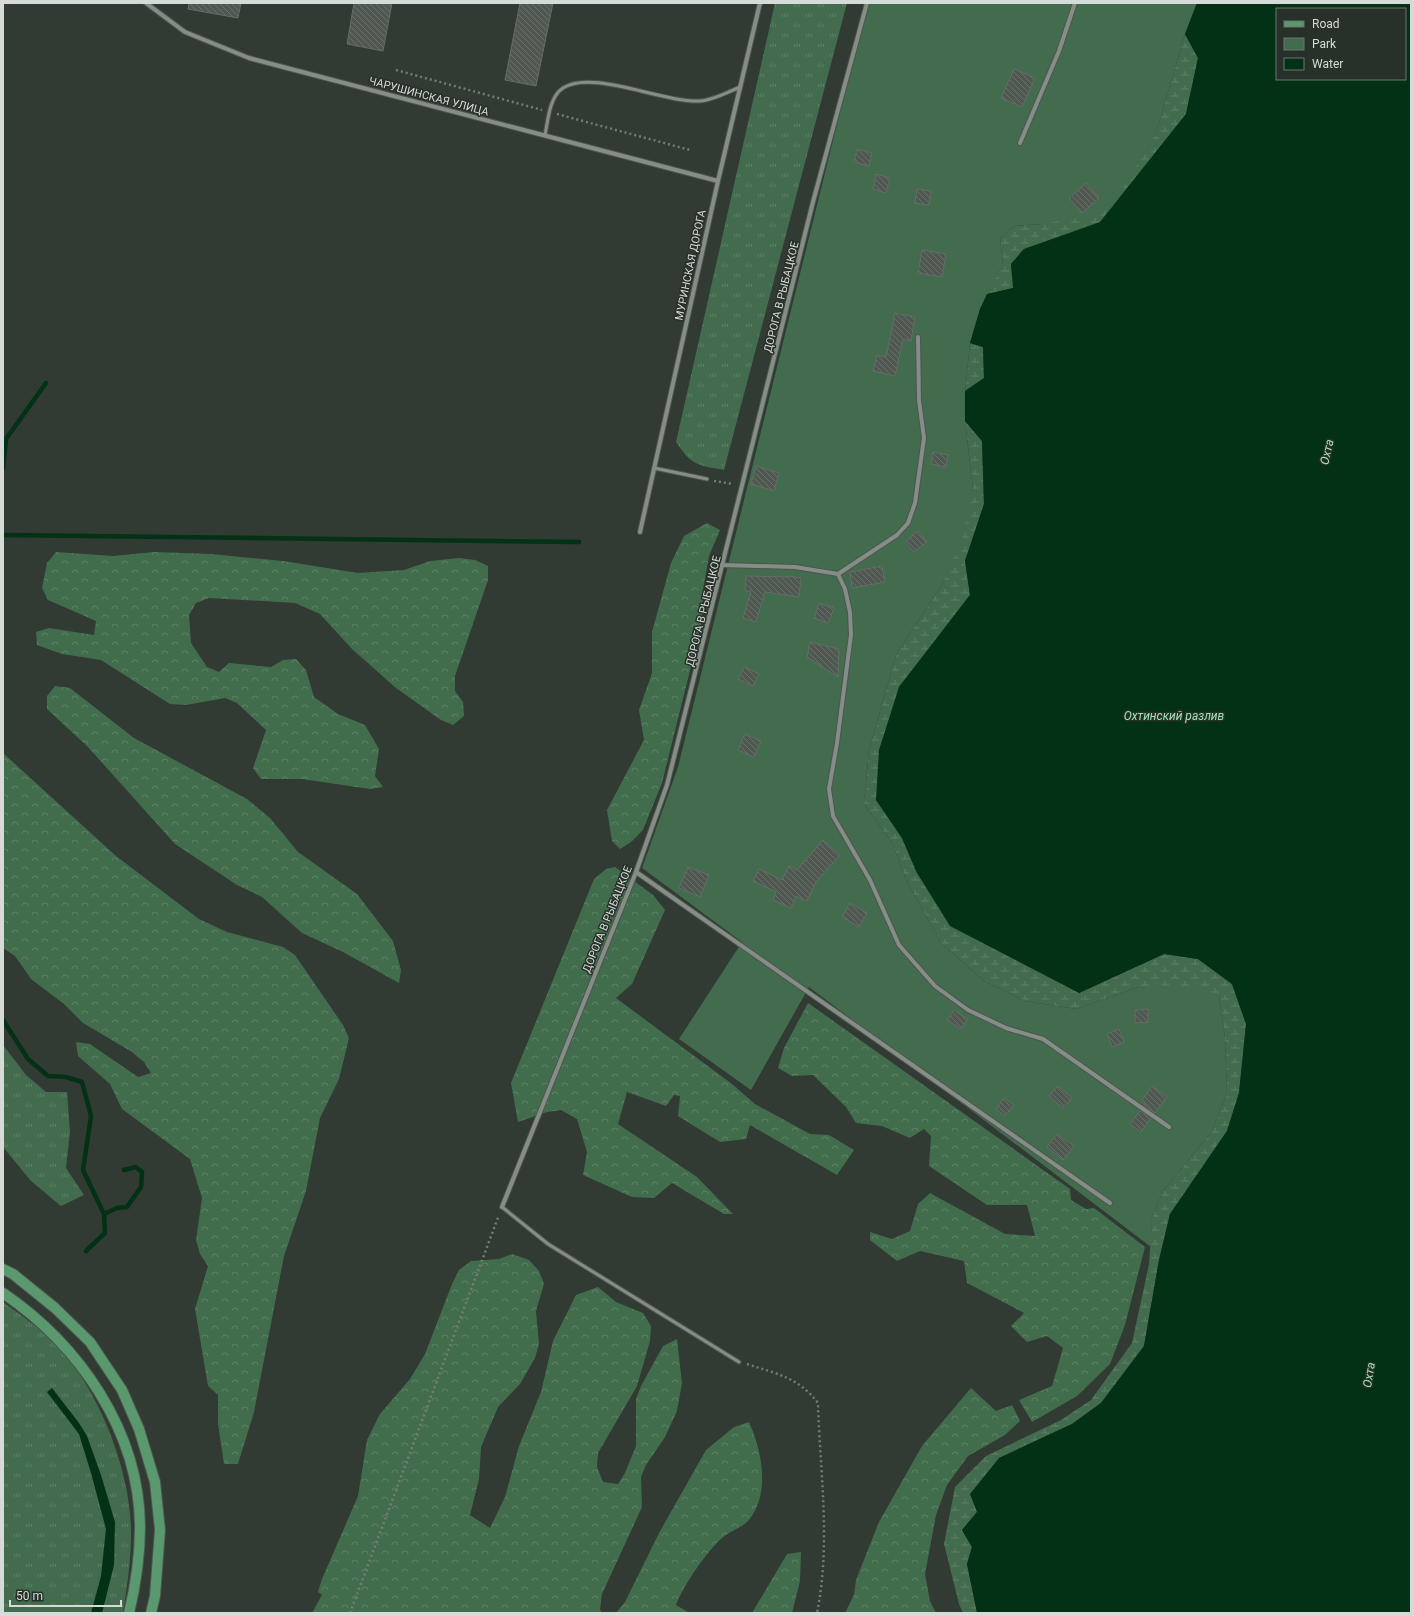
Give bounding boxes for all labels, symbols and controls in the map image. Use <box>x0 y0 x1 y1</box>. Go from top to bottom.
legend <box>1276 8 1406 80</box>
text: Road <box>1312 17 1340 31</box>
text: Park <box>1312 37 1337 51</box>
text: Water <box>1312 57 1343 71</box>
street label: ЧАРУШИНСКАЯ УЛИЦА <box>368 74 491 119</box>
street label: МУРИНСКАЯ ДОРОГА <box>672 208 709 322</box>
street label: ДОРОГА В РЫБАЦКОЕ <box>761 240 802 354</box>
water label: Охта <box>1317 438 1337 466</box>
street label: ДОРОГА В РЫБАЦКОЕ <box>683 554 724 668</box>
water label: Охтинский разлив <box>1124 709 1225 723</box>
street label: ДОРОГА В РЫБАЦКОЕ <box>580 864 635 975</box>
water label: Охта <box>1360 1361 1378 1389</box>
scale bar <box>10 1582 121 1608</box>
text: 50 m <box>16 1589 43 1603</box>

